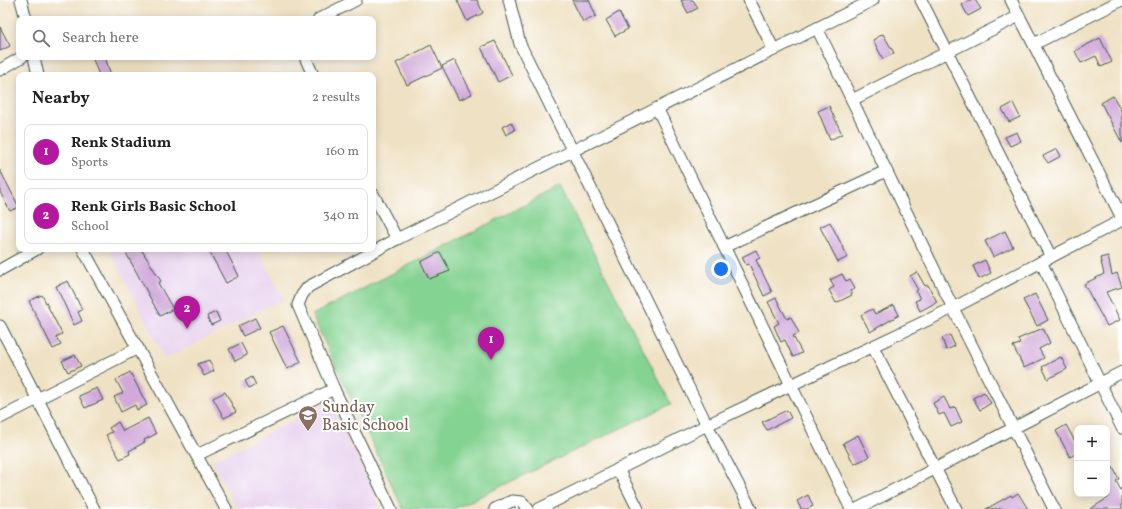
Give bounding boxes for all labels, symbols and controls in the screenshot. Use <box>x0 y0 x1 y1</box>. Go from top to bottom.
search box <box>16 16 376 60</box>
icon: search <box>30 27 52 49</box>
text: Search here <box>62 28 139 49</box>
text: Nearby <box>32 87 90 110</box>
text: 2 results <box>312 89 360 107</box>
text: Renk Stadium <box>71 133 171 154</box>
text: 1 <box>43 143 49 161</box>
text: 160 m <box>325 143 359 161</box>
text: Sports <box>71 154 108 172</box>
text: Renk Girls Basic School <box>71 197 236 218</box>
text: 2 <box>43 207 49 225</box>
text: 340 m <box>323 207 359 225</box>
text: School <box>71 218 109 236</box>
your location <box>711 259 731 279</box>
pin: 2 <box>174 296 200 329</box>
pin: 1 <box>478 327 504 360</box>
place label: Sunday Basic School <box>322 397 409 437</box>
school or university icon: Sunday Basic School <box>297 404 319 432</box>
map controls <box>1074 425 1110 497</box>
button: + <box>1074 425 1110 461</box>
button: − <box>1074 461 1110 497</box>

